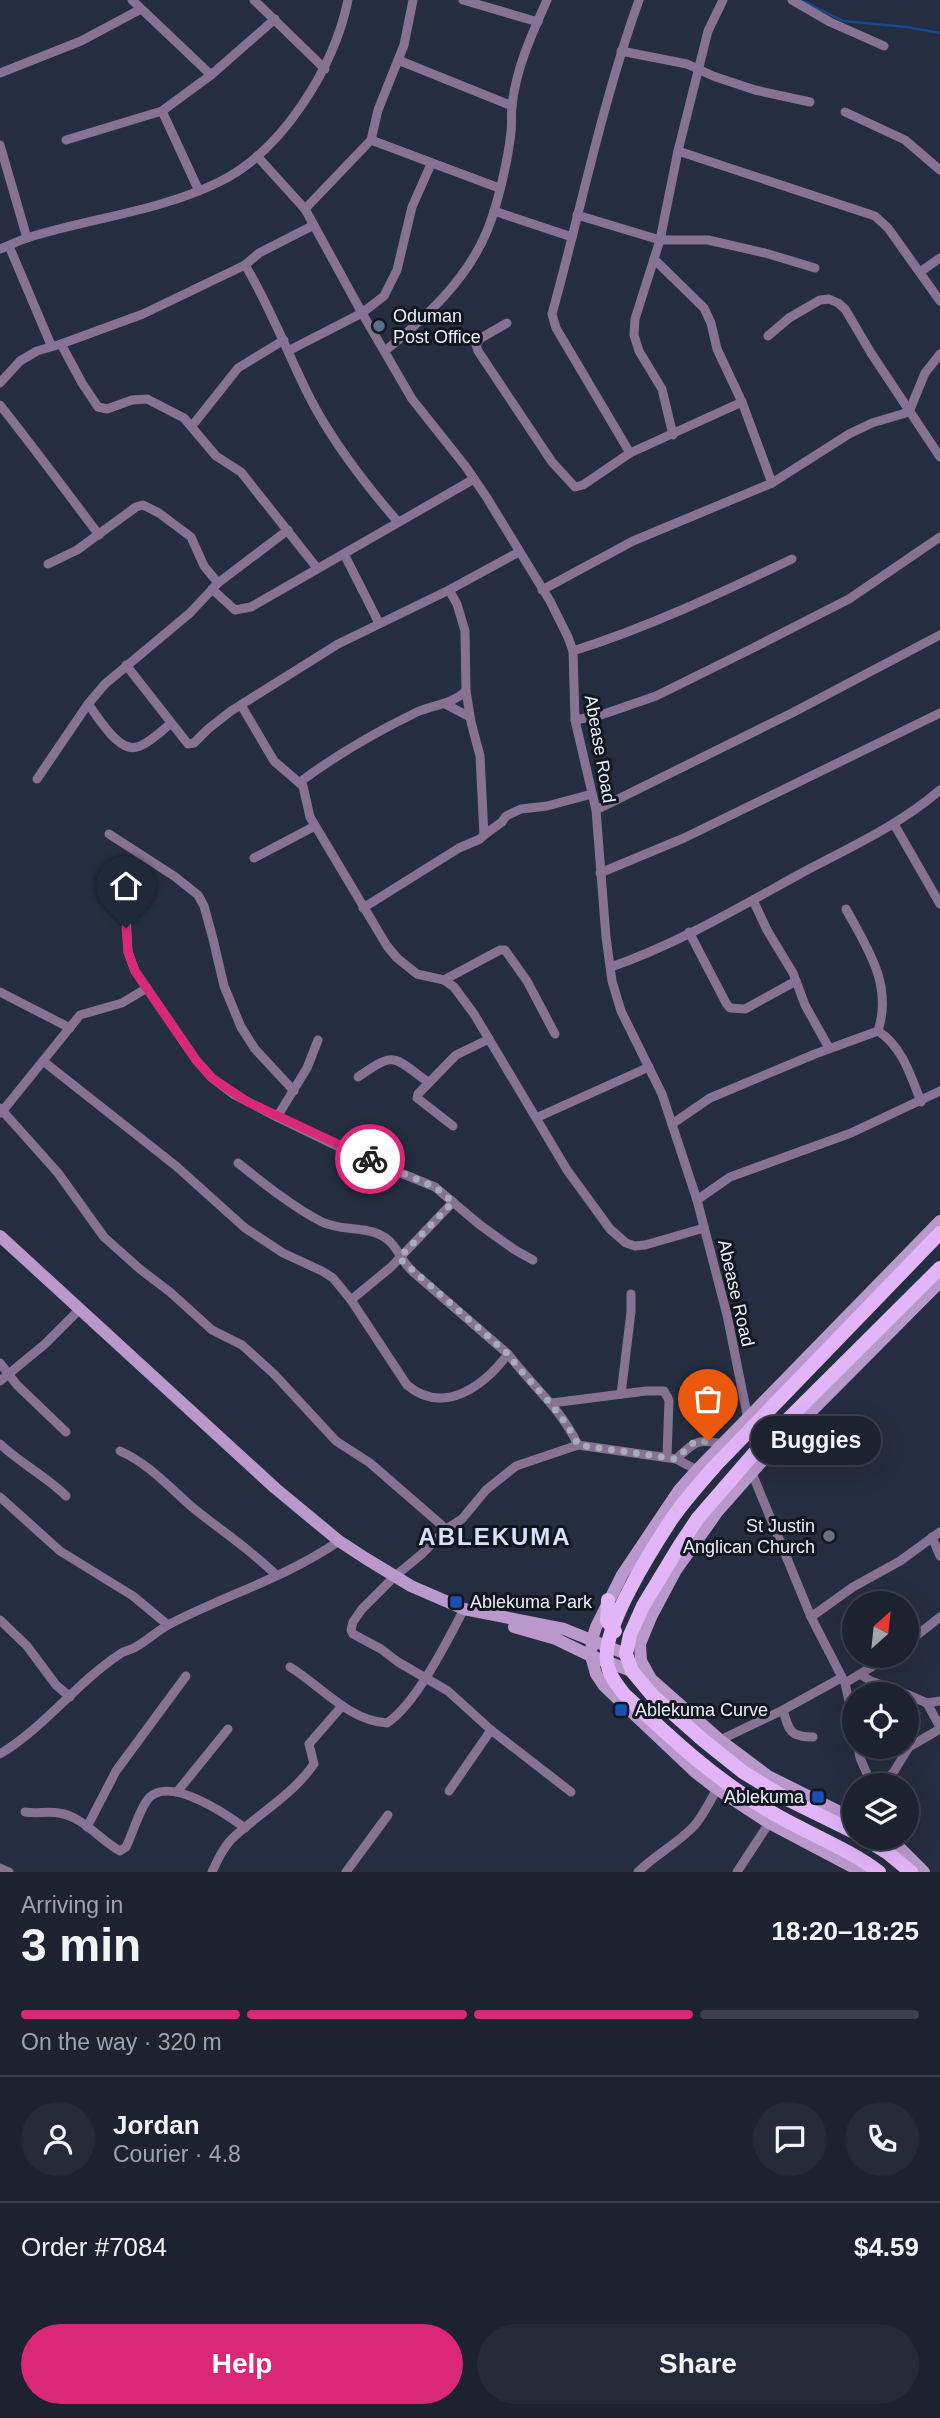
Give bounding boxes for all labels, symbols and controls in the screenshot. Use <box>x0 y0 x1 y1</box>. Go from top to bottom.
place label: Oduman Post Office <box>393 306 481 347</box>
marker: Oduman Post Office <box>371 318 387 334</box>
street label: Abease Road <box>581 694 619 804</box>
pin <box>96 856 156 928</box>
icon: home <box>107 867 145 905</box>
courier <box>335 1124 405 1194</box>
icon: bike <box>351 1140 389 1178</box>
street label: Abease Road <box>714 1238 758 1348</box>
pin <box>678 1369 738 1441</box>
icon: bag <box>689 1380 727 1418</box>
callout: Buggies <box>750 1416 880 1466</box>
text: Buggies <box>771 1427 861 1453</box>
place label: St Justin Anglican Church <box>683 1516 815 1557</box>
district label: ABLEKUMA <box>418 1523 572 1550</box>
marker: St Justin Anglican Church <box>821 1528 837 1544</box>
north arrow <box>842 1591 919 1668</box>
map controls <box>842 1591 919 1850</box>
place label: Ablekuma Park <box>470 1592 593 1612</box>
marker: Ablekuma Park <box>448 1594 464 1610</box>
button: locate <box>842 1682 919 1759</box>
place label: Ablekuma Curve <box>635 1700 768 1720</box>
marker: Ablekuma Curve <box>613 1702 629 1718</box>
button: layers <box>842 1773 919 1850</box>
place label: Ablekuma <box>724 1787 805 1807</box>
marker: Ablekuma <box>810 1789 826 1805</box>
text: Arriving in <box>21 1892 123 1918</box>
text: 18:20–18:25 <box>772 1916 919 1946</box>
text: 3 min <box>21 1919 141 1971</box>
text: On the way · 320 m <box>21 2029 222 2055</box>
button: person <box>21 2102 95 2176</box>
button: chat <box>753 2102 827 2176</box>
button: phone <box>845 2102 919 2176</box>
text: Jordan <box>113 2110 200 2140</box>
text: Courier · 4.8 <box>113 2141 241 2167</box>
text: Order #7084 <box>21 2232 167 2262</box>
text: $4.59 <box>854 2232 919 2262</box>
button: Help <box>21 2324 463 2404</box>
button: Share <box>477 2324 919 2404</box>

